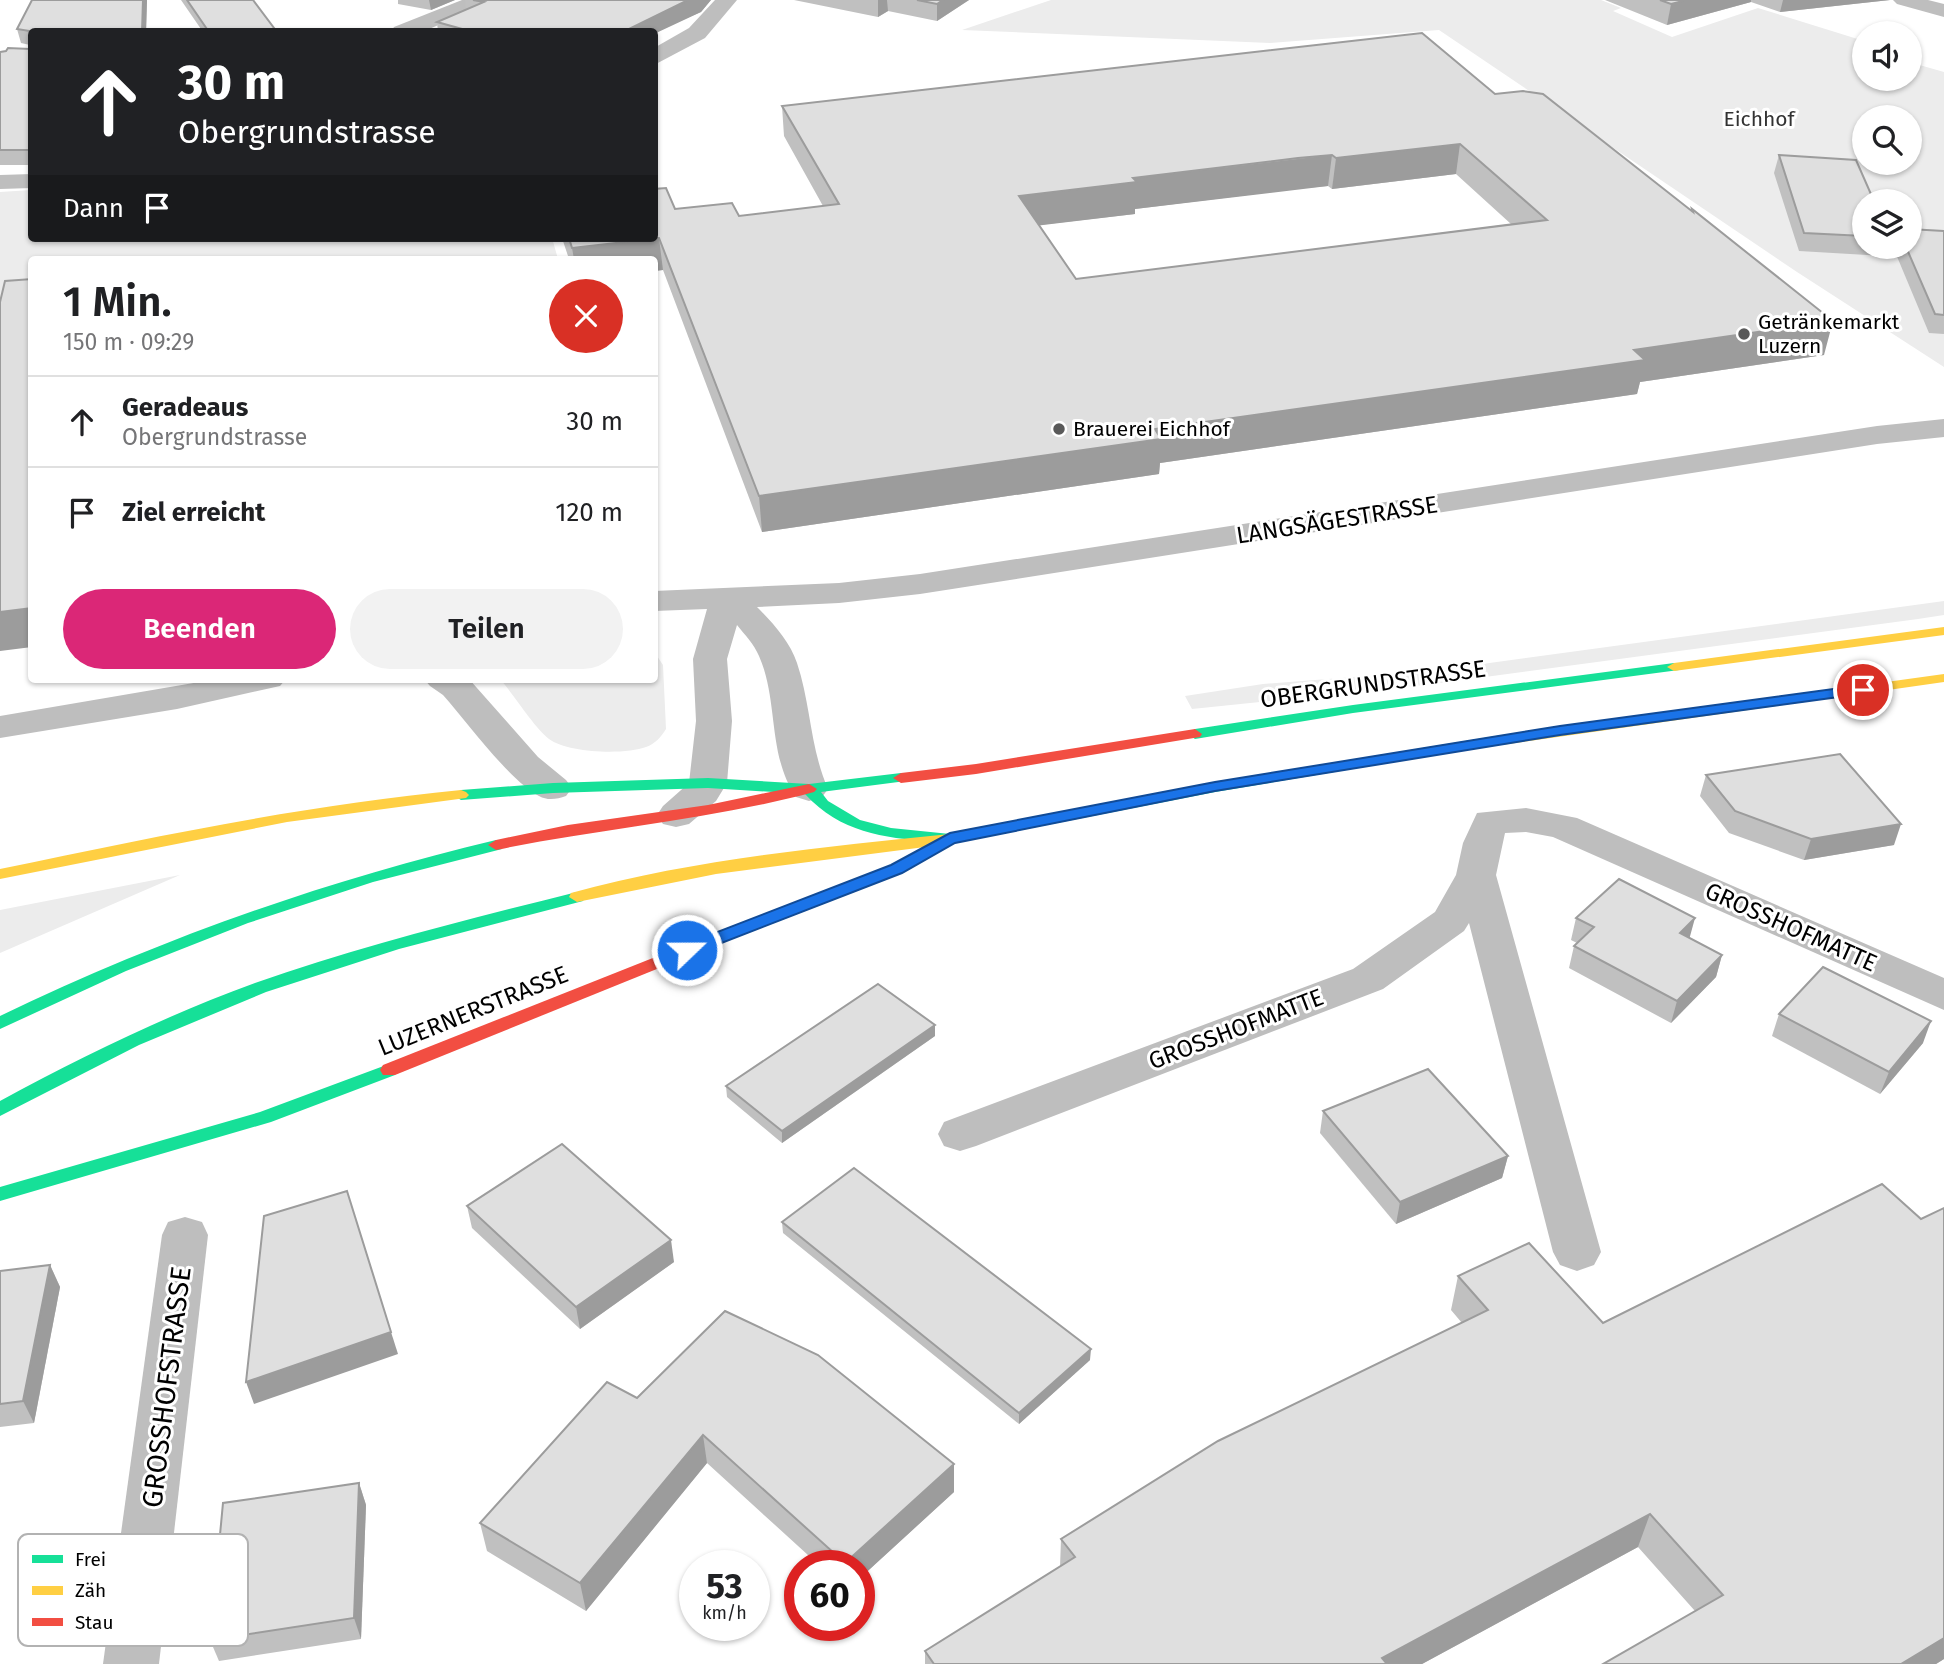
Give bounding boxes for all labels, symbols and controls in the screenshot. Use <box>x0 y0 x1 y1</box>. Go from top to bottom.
map controls <box>1852 21 1922 259</box>
button: sound <box>1852 21 1922 91</box>
text: 30 m <box>178 53 285 112</box>
icon: ahead <box>63 56 154 147</box>
button: search <box>1852 105 1922 175</box>
park label: Eichhof <box>1723 106 1797 132</box>
text: Obergrundstrasse <box>178 113 436 151</box>
icon: arrive <box>138 189 176 227</box>
button: layers <box>1852 189 1922 259</box>
text: Dann <box>63 193 124 224</box>
text: 1 Min. <box>63 277 172 327</box>
button: close <box>549 279 623 353</box>
place label: Getränkemarkt Luzern <box>1758 309 1900 359</box>
marker: Getränkemarkt Luzern <box>1736 326 1752 342</box>
text: 150 m · 09:29 <box>63 328 194 356</box>
text: Geradeaus <box>122 392 248 423</box>
icon: ahead <box>63 403 101 441</box>
text: 30 m <box>566 406 623 437</box>
place label: Brauerei Eichhof <box>1073 416 1232 442</box>
marker: Brauerei Eichhof <box>1051 421 1067 437</box>
text: Obergrundstrasse <box>122 423 307 451</box>
street label: LANGSÄGESTRASSE <box>1234 490 1440 550</box>
icon: arrive <box>63 494 101 532</box>
text: Ziel erreicht <box>122 497 265 528</box>
text: 120 m <box>555 497 623 528</box>
button: Beenden <box>63 589 336 669</box>
button: Teilen <box>350 589 623 669</box>
street label: OBERGRUNDSTRASSE <box>1258 654 1488 714</box>
pin <box>1833 660 1893 720</box>
icon: arrive <box>1844 671 1882 709</box>
street label: GROSSHOFMATTE <box>1701 877 1881 977</box>
position arrow <box>650 913 724 987</box>
street label: LUZERNERSTRASSE <box>374 960 572 1062</box>
street label: GROSSHOFMATTE <box>1145 983 1327 1075</box>
street label: GROSSHOFSTRASSE <box>135 1265 198 1510</box>
legend <box>18 1534 248 1646</box>
text: Frei <box>75 1548 106 1571</box>
speed limit sign: 60 <box>784 1550 875 1641</box>
text: 53 <box>706 1565 743 1607</box>
text: Zäh <box>75 1579 106 1602</box>
text: km/h <box>702 1602 747 1624</box>
text: Stau <box>75 1611 113 1634</box>

